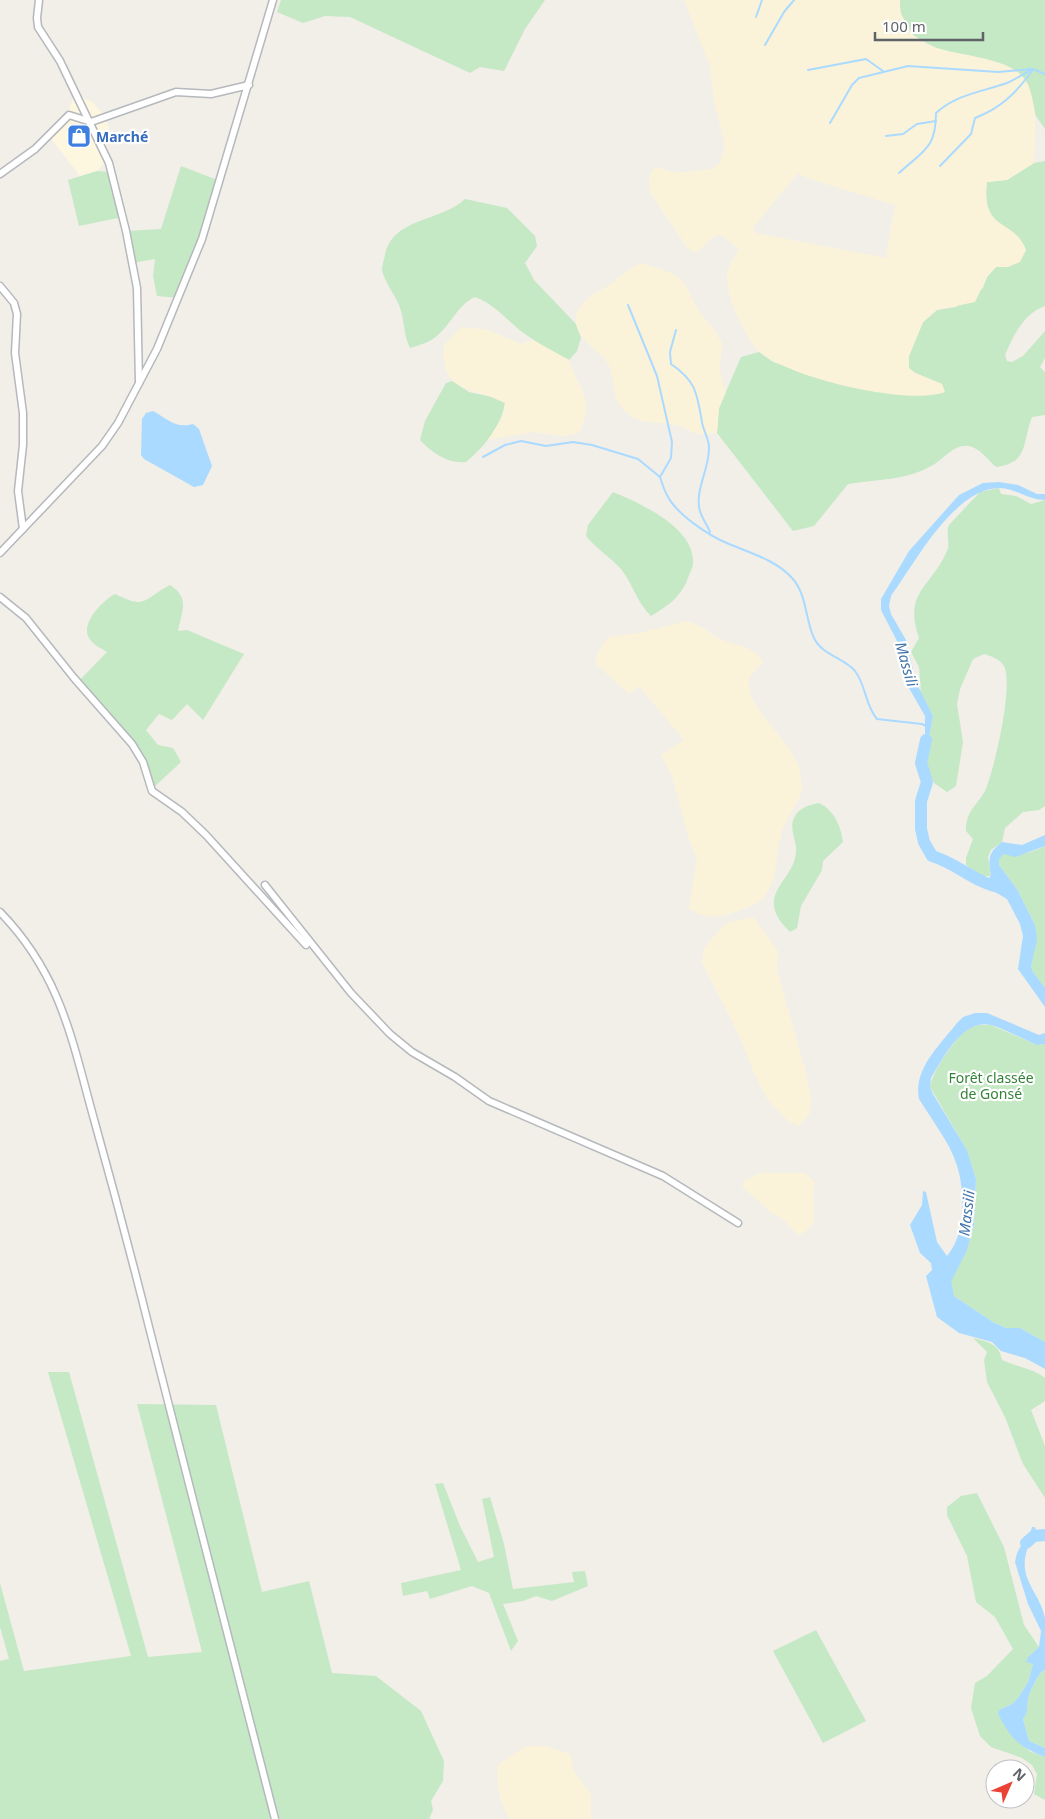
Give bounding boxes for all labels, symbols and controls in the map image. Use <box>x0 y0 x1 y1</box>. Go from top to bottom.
scale bar <box>875 10 982 42</box>
text: 100 m <box>882 16 926 36</box>
shop icon: Marché <box>66 123 92 149</box>
place label: Marché <box>96 127 148 146</box>
water label: Massili <box>891 639 923 690</box>
park label: Forêt classée de Gonsé <box>948 1068 1034 1103</box>
water label: Massili <box>953 1188 979 1237</box>
north arrow <box>985 1759 1035 1809</box>
text: N <box>1009 1764 1030 1785</box>

